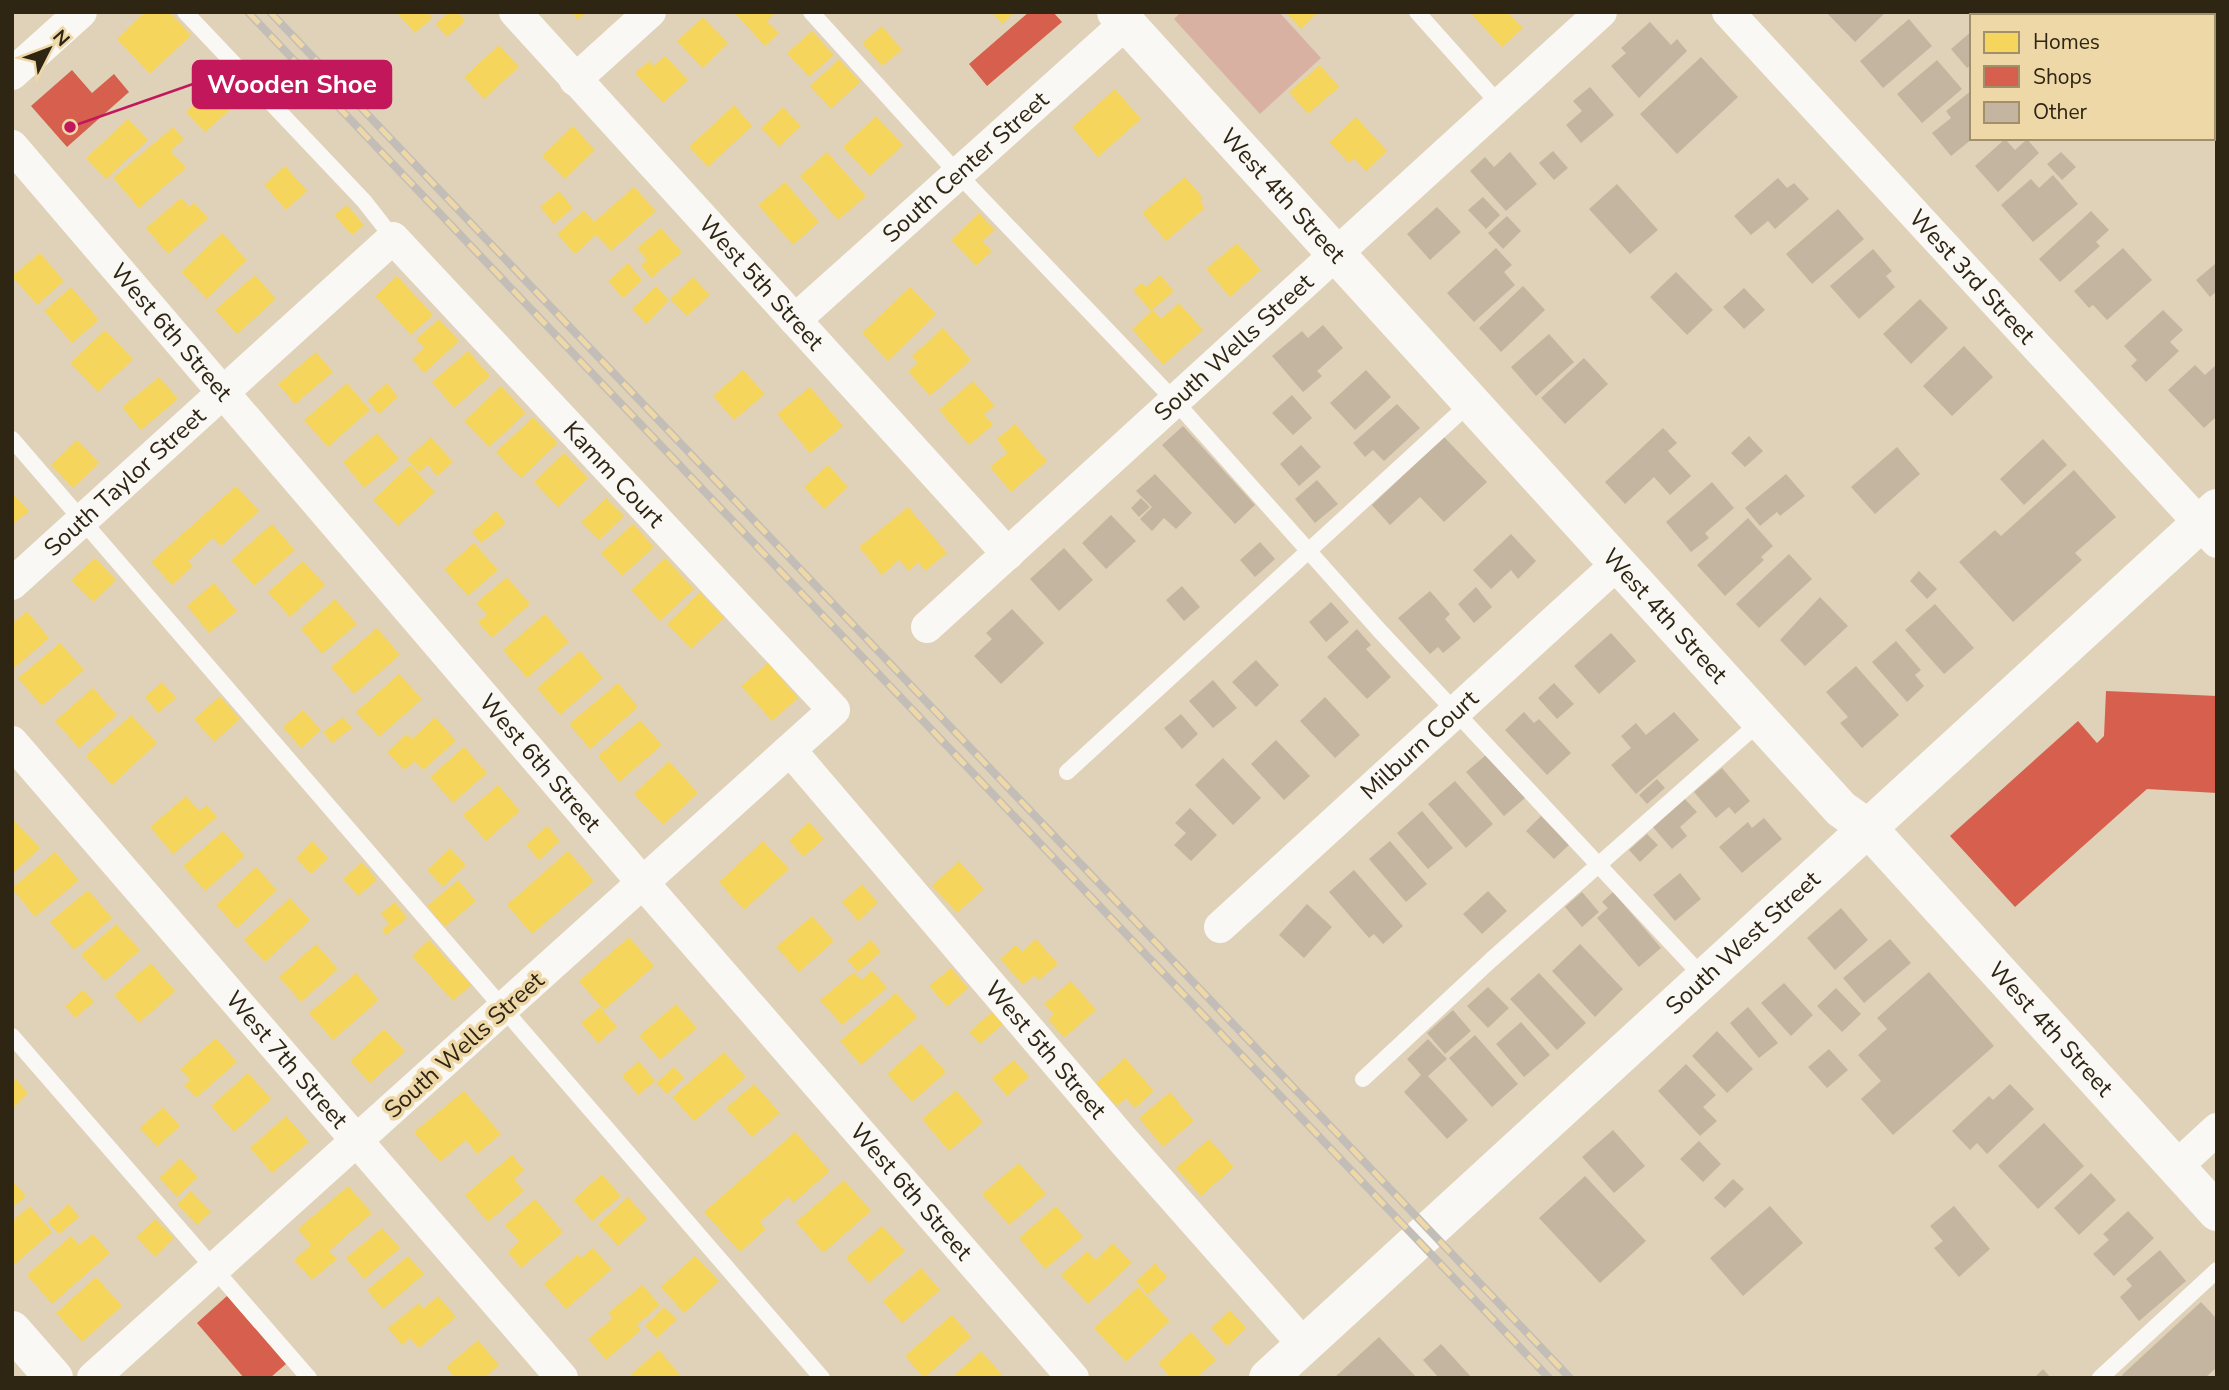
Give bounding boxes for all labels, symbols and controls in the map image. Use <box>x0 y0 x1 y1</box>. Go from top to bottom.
north arrow <box>14 14 84 84</box>
legend <box>1970 14 2215 140</box>
text: N <box>46 24 75 52</box>
text: Homes <box>2033 28 2100 56</box>
callout: Wooden Shoe <box>193 61 391 108</box>
text: Shops <box>2033 63 2092 91</box>
text: Wooden Shoe <box>207 67 377 102</box>
street label: South Center Street <box>876 84 1056 250</box>
text: Other <box>2033 98 2088 126</box>
street label: West 4th Street <box>1213 121 1353 270</box>
street label: West 3rd Street <box>1902 202 2043 351</box>
street label: West 5th Street <box>692 208 831 358</box>
street label: West 6th Street <box>103 256 240 408</box>
street label: South Wells Street <box>1147 266 1320 428</box>
street label: South Taylor Street <box>37 400 213 564</box>
street label: Kamm Court <box>556 414 672 535</box>
street label: West 4th Street <box>1595 541 1735 690</box>
street label: Milburn Court <box>1354 682 1485 807</box>
street label: West 6th Street <box>472 687 609 839</box>
street label: South West Street <box>1658 863 1827 1022</box>
street label: West 4th Street <box>1981 955 2121 1104</box>
street label: South Wells Street <box>377 964 551 1125</box>
street label: West 5th Street <box>978 974 1114 1126</box>
street label: West 7th Street <box>218 984 355 1136</box>
street label: West 6th Street <box>843 1116 980 1267</box>

